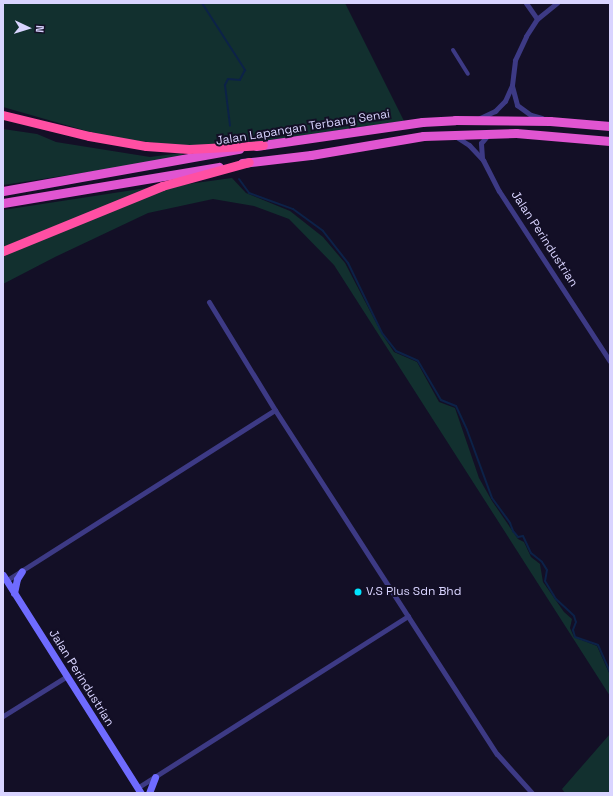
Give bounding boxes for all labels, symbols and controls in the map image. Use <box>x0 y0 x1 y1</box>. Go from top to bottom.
north arrow <box>8 8 48 48</box>
text: N <box>33 25 47 33</box>
street label: Jalan Lapangan Terbang Senai <box>215 107 391 149</box>
street label: Jalan Perindustrian <box>508 188 580 290</box>
place label: V.S Plus Sdn Bhd <box>366 585 461 599</box>
marker: V.S Plus Sdn Bhd <box>353 587 363 597</box>
street label: Jalan Perindustrian <box>45 627 117 729</box>

